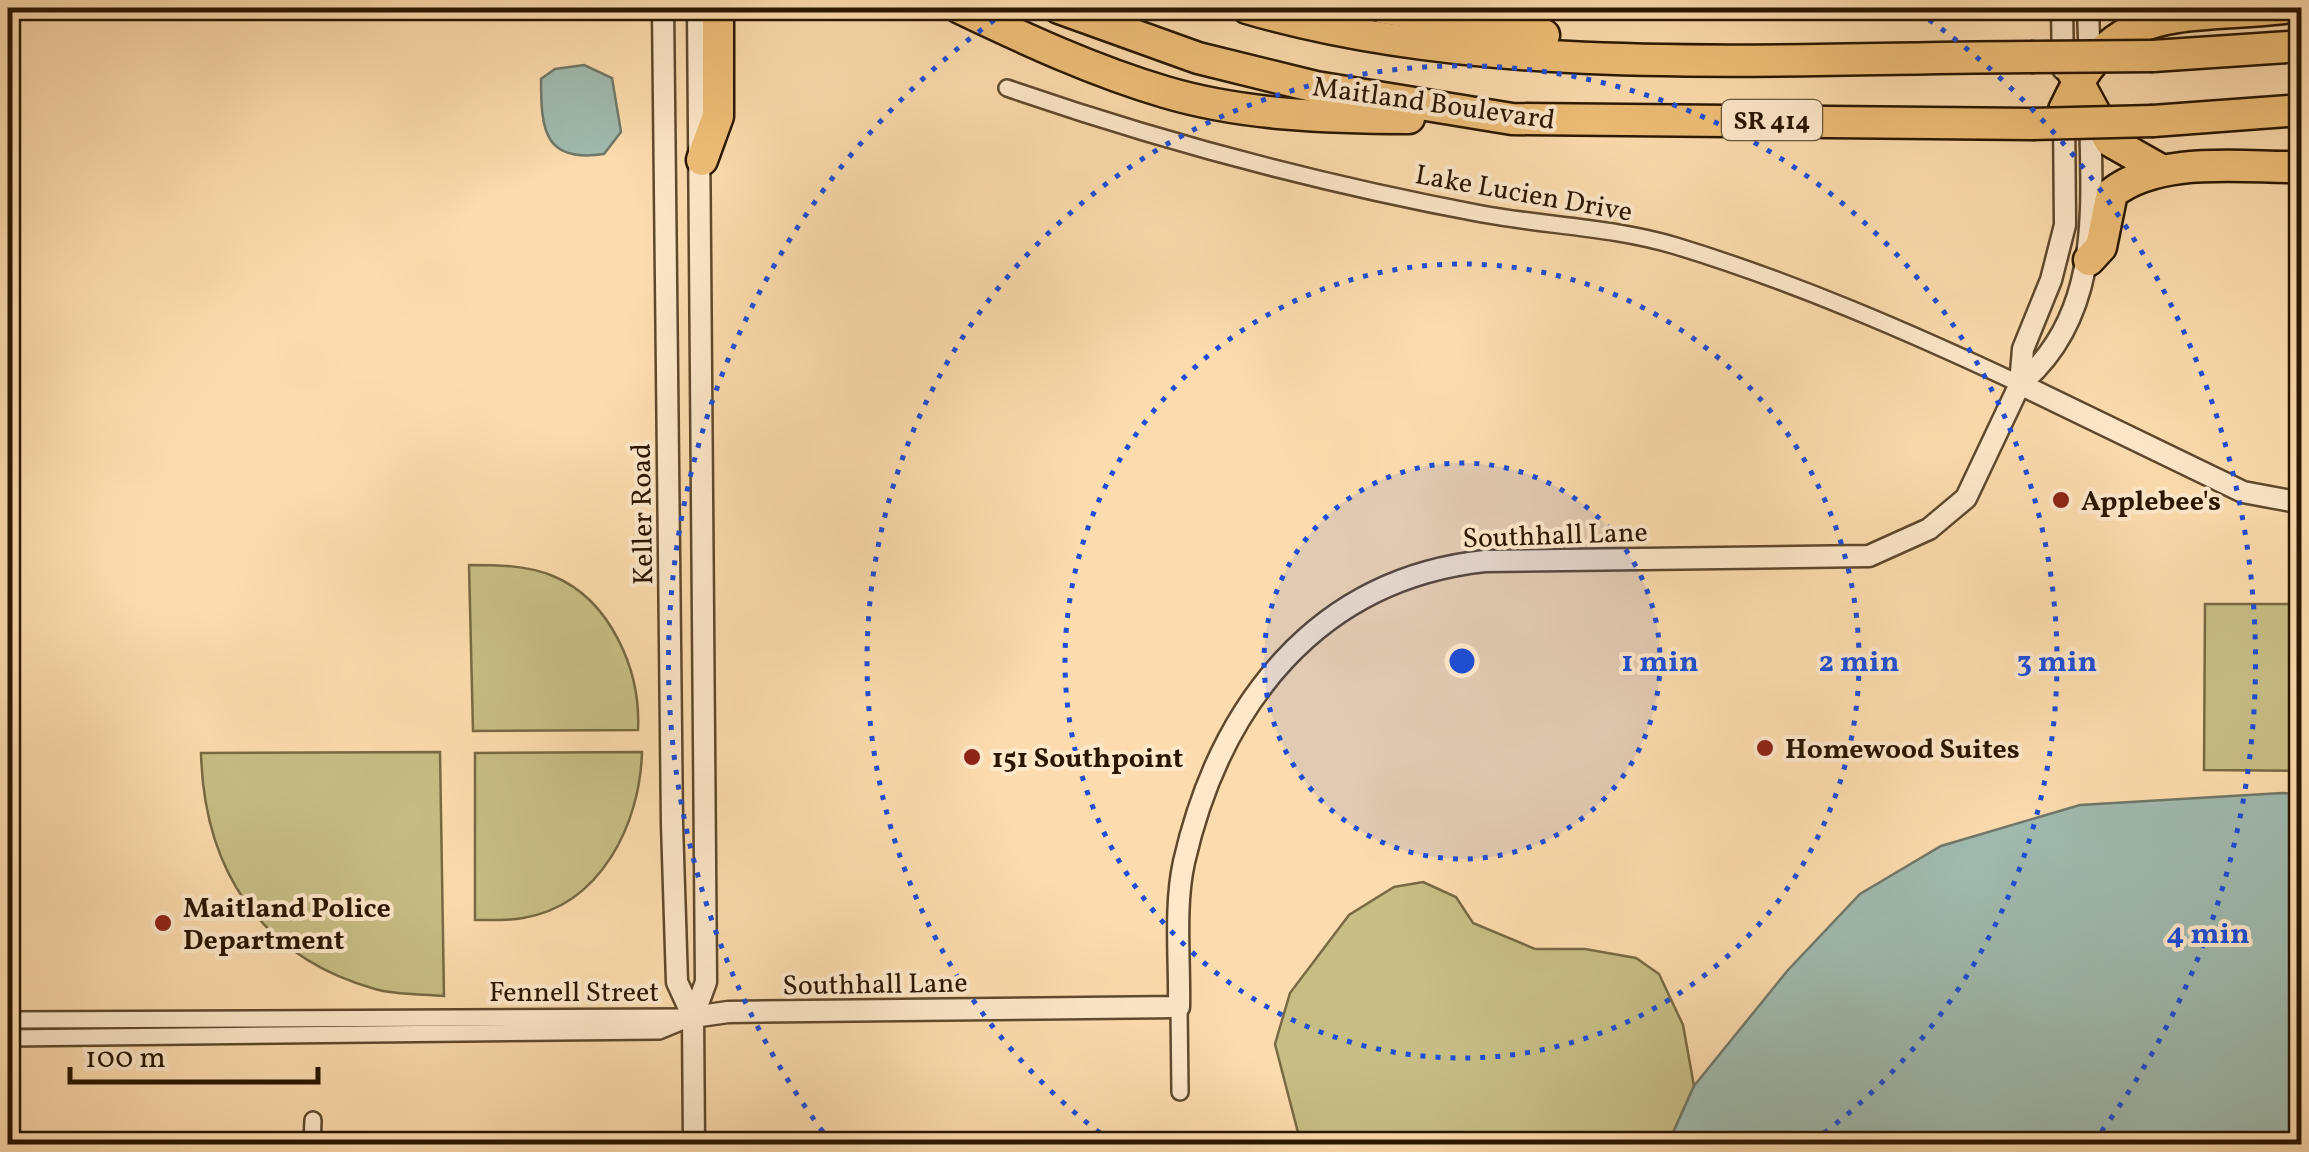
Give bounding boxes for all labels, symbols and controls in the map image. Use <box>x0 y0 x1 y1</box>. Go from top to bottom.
street label: Maitland Boulevard <box>1310 68 1557 141</box>
road number: SR 414 <box>1722 100 1822 140</box>
street label: Lake Lucien Drive <box>1412 156 1635 233</box>
street label: Keller Road <box>623 443 664 585</box>
place label: Applebee's <box>2081 483 2221 522</box>
marker: Applebee's <box>2050 489 2072 511</box>
street label: Southhall Lane <box>1462 514 1648 559</box>
text: 1 min <box>1621 642 1699 684</box>
text: 2 min <box>1819 642 1899 684</box>
text: 3 min <box>2017 642 2097 684</box>
centre of rings <box>1444 643 1480 679</box>
place label: Homewood Suites <box>1785 731 2020 770</box>
marker: Homewood Suites <box>1754 737 1776 759</box>
place label: 151 Southpoint <box>992 740 1183 779</box>
marker: 151 Southpoint <box>961 746 983 768</box>
place label: Maitland Police Department <box>183 890 391 961</box>
marker: Maitland Police Department <box>152 912 174 934</box>
text: 4 min <box>2166 914 2250 956</box>
street label: Southhall Lane <box>782 964 968 1007</box>
street label: Fennell Street <box>489 974 659 1013</box>
scale bar <box>70 1022 318 1084</box>
text: 100 m <box>85 1038 166 1080</box>

